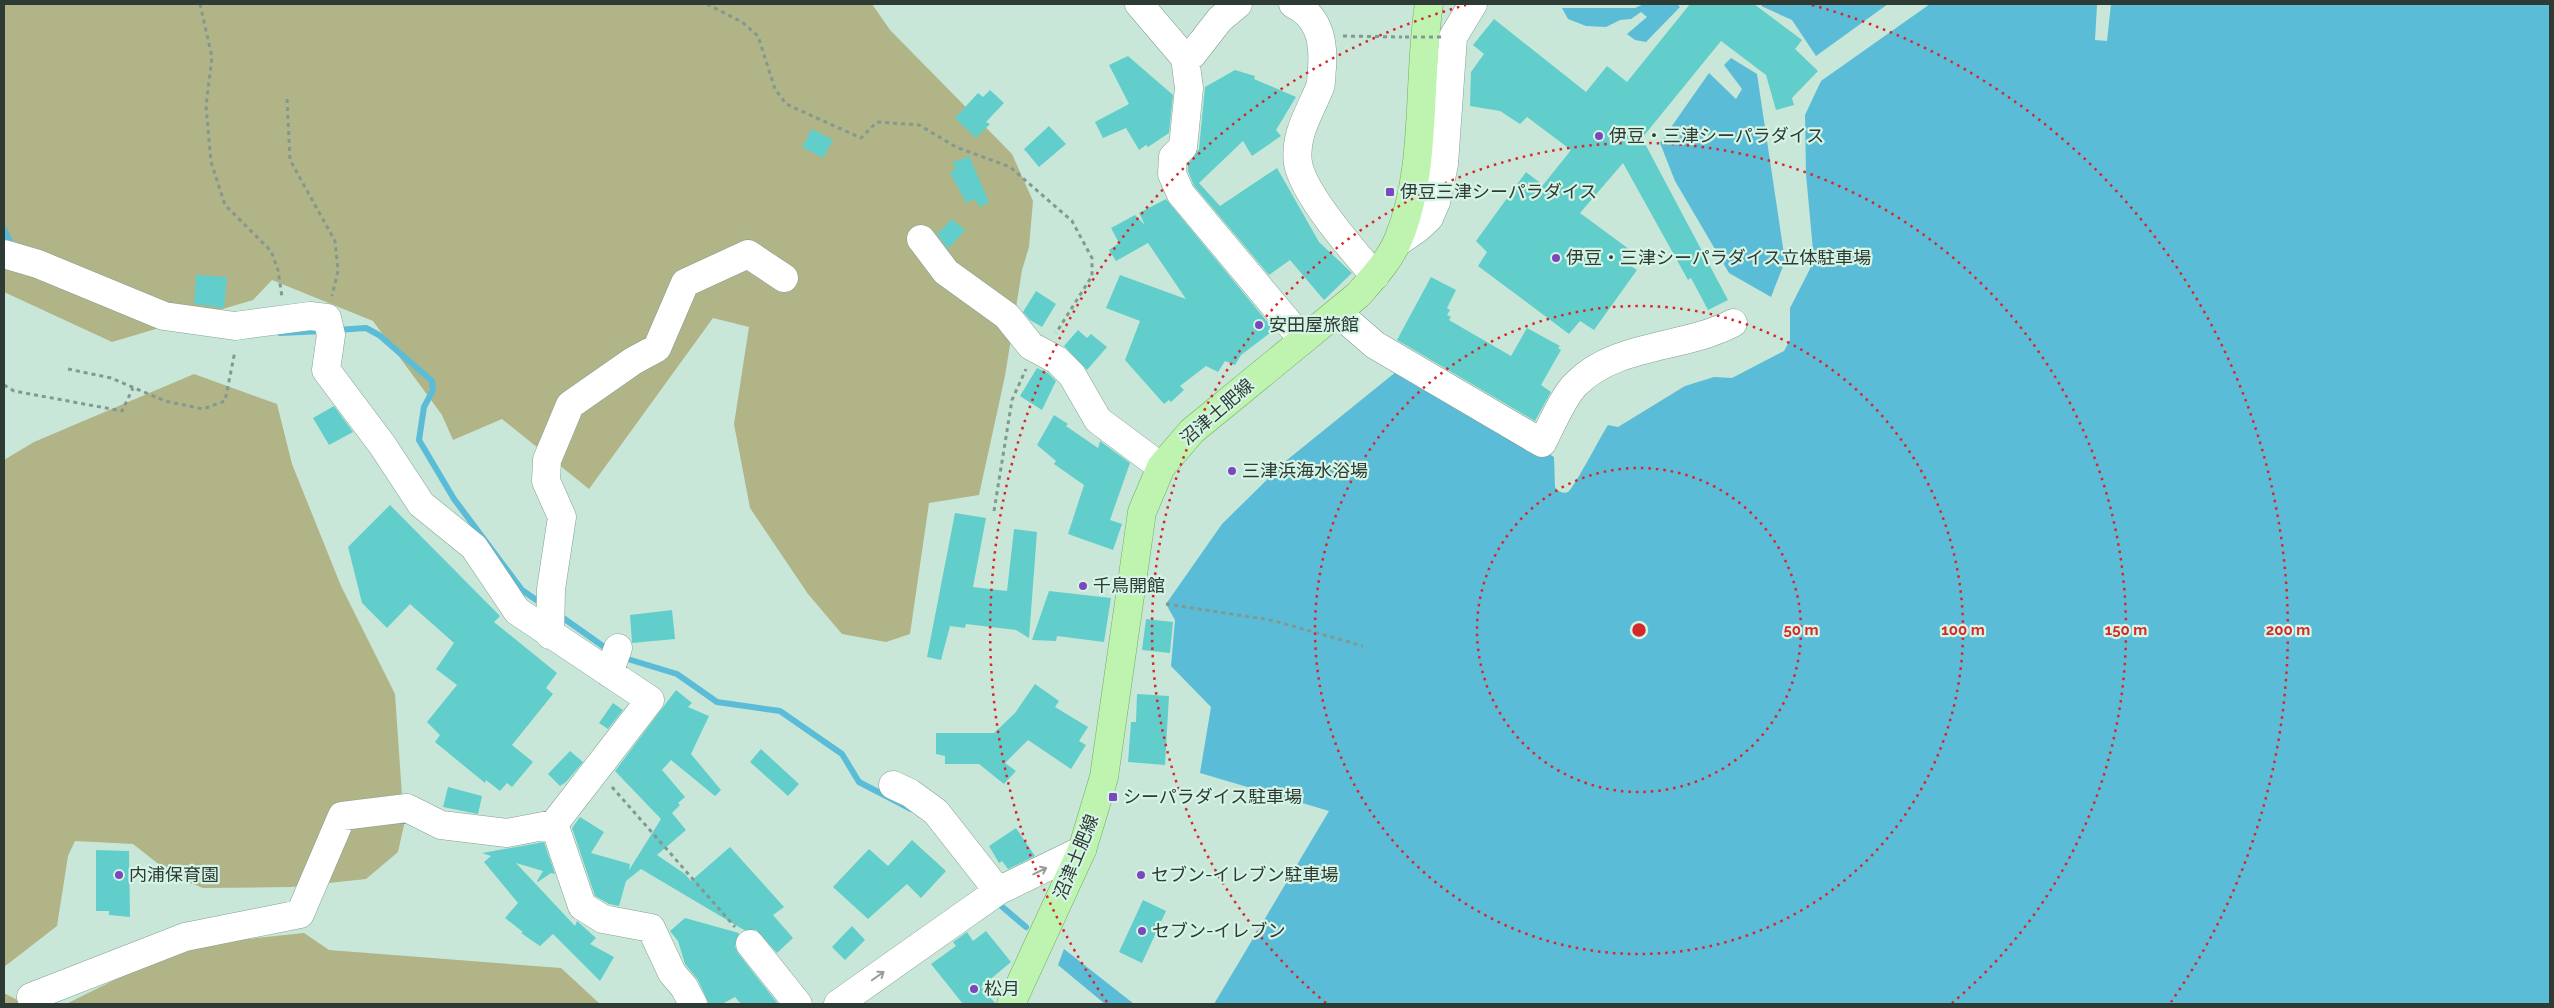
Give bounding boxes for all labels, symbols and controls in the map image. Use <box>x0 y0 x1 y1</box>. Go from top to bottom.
place label: 伊豆・三津シーパラダイス <box>1609 125 1824 146</box>
marker: 伊豆・三津シーパラダイス <box>1593 130 1605 142</box>
place label: 伊豆三津シーパラダイス <box>1400 181 1597 202</box>
marker: 伊豆三津シーパラダイス <box>1384 186 1396 198</box>
place label: 伊豆・三津シーパラダイス立体駐車場 <box>1566 247 1871 268</box>
marker: 伊豆・三津シーパラダイス立体駐車場 <box>1550 252 1562 264</box>
place label: 安田屋旅館 <box>1269 314 1359 335</box>
marker: 安田屋旅館 <box>1253 319 1265 331</box>
street label: 沼津土肥線 <box>1176 374 1258 449</box>
place label: 三津浜海水浴場 <box>1242 460 1368 481</box>
marker: 三津浜海水浴場 <box>1226 465 1238 477</box>
place label: 千鳥開館 <box>1093 575 1165 596</box>
marker: 千鳥開館 <box>1077 580 1089 592</box>
centre of rings <box>1630 621 1648 639</box>
text: 50 m <box>1783 621 1819 639</box>
text: 100 m <box>1941 621 1985 639</box>
text: 150 m <box>2105 621 2147 639</box>
text: 200 m <box>2266 621 2310 639</box>
place label: シーパラダイス駐車場 <box>1123 786 1302 807</box>
marker: シーパラダイス駐車場 <box>1107 791 1119 803</box>
street label: 沼津土肥線 <box>1049 811 1102 902</box>
place label: 内浦保育園 <box>129 864 219 885</box>
place label: セブン-イレブン駐車場 <box>1151 864 1339 885</box>
one-way arrow <box>1032 866 1047 875</box>
marker: 内浦保育園 <box>113 869 125 881</box>
marker: セブン-イレブン駐車場 <box>1135 869 1147 881</box>
place label: セブン-イレブン <box>1152 920 1286 941</box>
marker: セブン-イレブン <box>1136 925 1148 937</box>
one-way arrow <box>870 971 884 981</box>
place label: 松月 <box>984 978 1020 999</box>
marker: 松月 <box>968 983 980 995</box>

